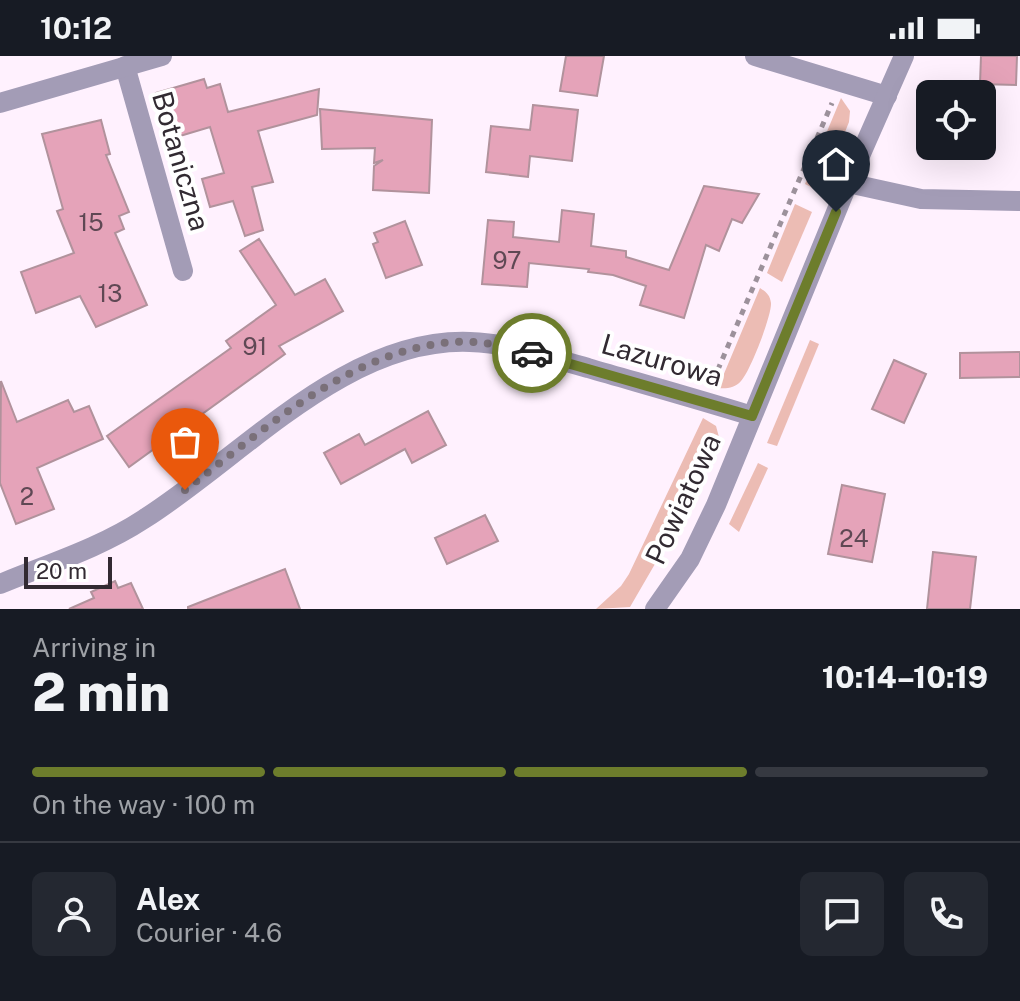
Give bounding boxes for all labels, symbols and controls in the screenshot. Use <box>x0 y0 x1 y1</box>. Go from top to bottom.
text: 10:12 <box>40 10 112 46</box>
map controls <box>916 80 996 160</box>
button: locate <box>916 80 996 160</box>
street label: Botaniczna <box>146 87 217 234</box>
pin <box>802 130 870 212</box>
icon: home <box>814 142 858 186</box>
house number: 15 <box>78 208 104 236</box>
house number: 97 <box>493 246 521 274</box>
house number: 13 <box>98 279 122 307</box>
courier <box>492 313 572 393</box>
street label: Lazurowa <box>598 327 726 393</box>
icon: car <box>510 331 554 375</box>
house number: 91 <box>243 332 267 360</box>
pin <box>151 408 219 490</box>
icon: bag <box>163 420 207 464</box>
street label: Powiatowa <box>638 428 727 569</box>
house number: 2 <box>20 482 34 510</box>
house number: 24 <box>839 524 869 552</box>
scale bar <box>24 553 112 589</box>
text: 20 m <box>36 558 87 584</box>
text: Arriving in <box>32 632 156 663</box>
text: 10:14–10:19 <box>822 659 988 695</box>
text: 2 min <box>32 662 170 723</box>
text: On the way · 100 m <box>32 789 255 820</box>
button: person <box>32 872 116 956</box>
button: chat <box>800 872 884 956</box>
button: phone <box>904 872 988 956</box>
text: Alex <box>136 881 200 917</box>
text: Courier · 4.6 <box>136 917 282 948</box>

